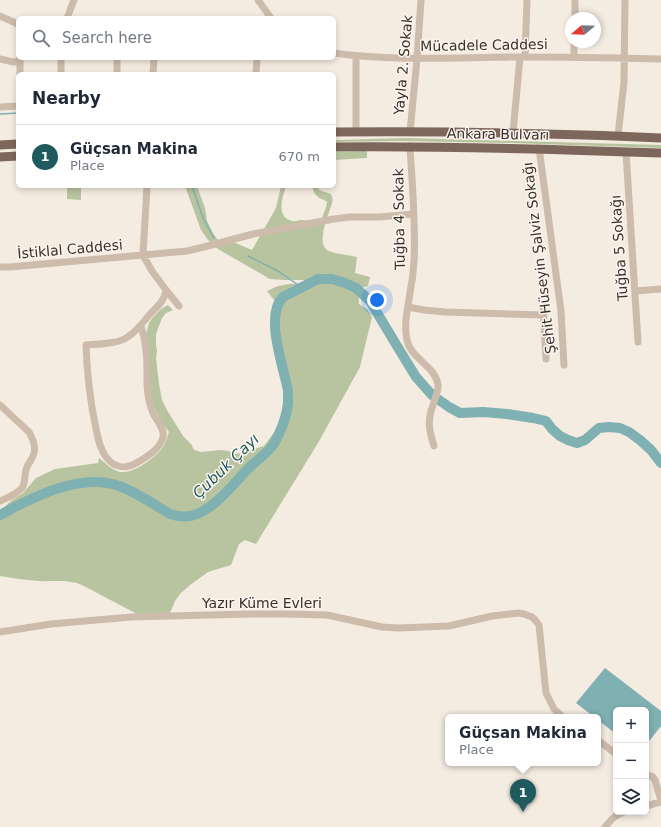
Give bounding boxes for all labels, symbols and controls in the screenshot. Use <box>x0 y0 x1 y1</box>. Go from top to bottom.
north arrow <box>565 12 601 48</box>
street label: Yayla 2. Sokak <box>391 13 415 117</box>
search box <box>16 16 336 60</box>
icon: search <box>30 27 52 49</box>
text: Search here <box>62 29 152 47</box>
street label: Mücadele Caddesi <box>420 36 548 54</box>
text: Nearby <box>32 88 101 108</box>
street label: Ankara Bulvarı <box>447 125 549 143</box>
text: Güçsan Makina <box>70 140 198 158</box>
text: 1 <box>40 149 50 164</box>
text: 670 m <box>278 149 320 164</box>
text: Place <box>70 158 105 173</box>
street label: Şehit Hüseyin Şalviz Sokağı <box>519 161 559 355</box>
street label: Tuğba 4 Sokak <box>390 167 408 271</box>
street label: Tuğba 5 Sokağı <box>607 195 631 302</box>
street label: İstiklal Caddesi <box>17 235 123 262</box>
your location <box>367 290 387 310</box>
water label: Çubuk Çayı <box>189 430 263 502</box>
street label: Yazır Küme Evleri <box>201 595 322 611</box>
map controls <box>613 707 649 815</box>
button: + <box>613 707 649 743</box>
popup <box>445 714 601 766</box>
text: Güçsan Makina <box>459 724 587 742</box>
text: Place <box>459 742 494 757</box>
button: − <box>613 743 649 779</box>
pin: 1 <box>510 779 536 812</box>
button: layers <box>613 779 649 815</box>

